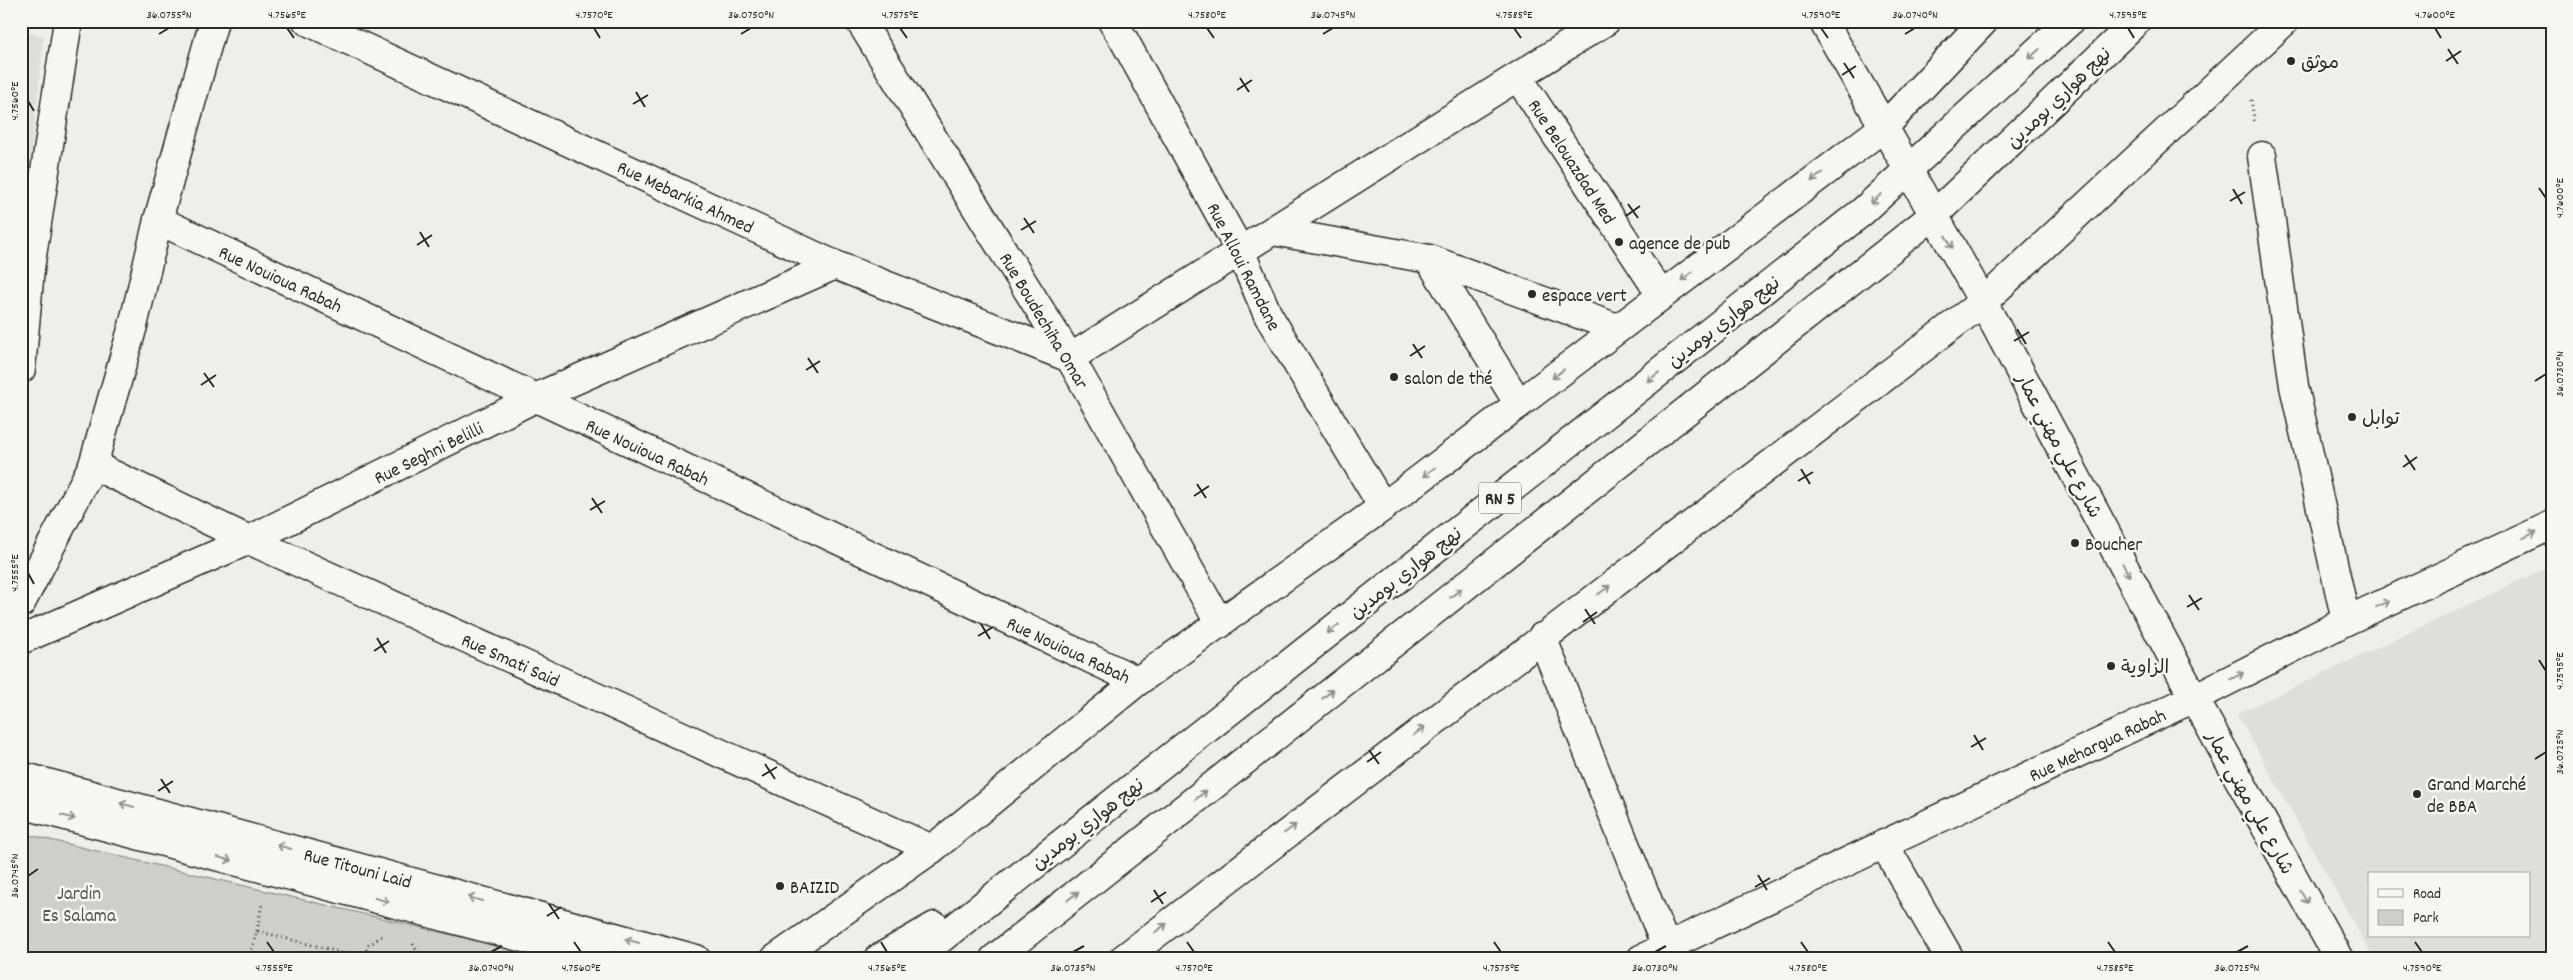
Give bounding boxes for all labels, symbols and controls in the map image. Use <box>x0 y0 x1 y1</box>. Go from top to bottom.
text: 36.0755°N <box>146 7 192 24</box>
text: 4.7565°E <box>268 7 306 24</box>
text: 4.7570°E <box>575 7 613 24</box>
text: 36.0750°N <box>728 7 774 24</box>
text: 4.7575°E <box>882 7 919 24</box>
text: 4.7580°E <box>1188 7 1226 24</box>
text: 36.0745°N <box>1311 7 1355 24</box>
text: 4.7585°E <box>1496 7 1533 24</box>
text: 4.7590°E <box>1802 7 1841 24</box>
text: 36.0740°N <box>1892 7 1938 24</box>
text: 4.7595°E <box>2109 7 2147 24</box>
text: 4.7600°E <box>2415 7 2455 24</box>
street label: نهج هواري بومدين <box>2002 42 2119 157</box>
one-way arrow <box>2028 48 2041 60</box>
place label: موثق <box>2301 51 2339 78</box>
marker: موثق <box>2285 55 2297 67</box>
text: 4.7560°E <box>7 81 24 120</box>
street label: Rue Belouazdad Med <box>1519 95 1621 231</box>
street label: Rue Mebarkia Ahmed <box>612 156 757 243</box>
one-way arrow <box>1811 172 1824 183</box>
text: 4.7600°E <box>2552 178 2569 218</box>
one-way arrow <box>1869 193 1882 205</box>
street label: Rue Alloui Ramdane <box>1198 199 1286 336</box>
place label: agence de pub <box>1629 232 1731 259</box>
one-way arrow <box>1945 234 1955 249</box>
marker: agence de pub <box>1613 236 1625 248</box>
street label: Rue Nouioua Rabah <box>213 241 346 322</box>
street label: Rue Boudechiha Omar <box>991 249 1093 395</box>
one-way arrow <box>1681 270 1694 281</box>
street label: نهج هواري بومدين <box>1663 271 1787 376</box>
place label: espace vert <box>1542 284 1627 311</box>
marker: espace vert <box>1526 288 1538 300</box>
text: 36.0730°N <box>2552 351 2569 397</box>
place label: salon de thé <box>1404 367 1493 394</box>
street label: شارع علي مهني عمار <box>2007 368 2107 524</box>
one-way arrow <box>1552 369 1565 380</box>
marker: salon de thé <box>1388 371 1400 383</box>
one-way arrow <box>1646 372 1660 382</box>
place label: توابل <box>2362 407 2400 434</box>
marker: توابل <box>2346 411 2358 423</box>
street label: Rue Nouioua Rabah <box>580 414 713 495</box>
street label: Rue Seghni Belilli <box>370 417 489 493</box>
one-way arrow <box>1423 467 1436 478</box>
road number: RN 5 <box>1479 482 1521 514</box>
street label: نهج هواري بومدين <box>1345 522 1469 627</box>
one-way arrow <box>2522 530 2537 540</box>
place label: Boucher <box>2085 533 2142 560</box>
marker: Boucher <box>2069 537 2081 549</box>
text: 4.7555°E <box>7 554 24 592</box>
one-way arrow <box>2122 562 2131 577</box>
one-way arrow <box>1597 585 1611 595</box>
one-way arrow <box>1449 588 1462 599</box>
one-way arrow <box>2375 599 2390 609</box>
street label: Rue Nouioua Rabah <box>1001 612 1134 693</box>
one-way arrow <box>1327 624 1340 635</box>
street label: Rue Smati Said <box>456 629 563 696</box>
text: 4.7595°E <box>2552 652 2569 690</box>
place label: الزاوية <box>2121 656 2169 683</box>
marker: الزاوية <box>2105 660 2117 672</box>
one-way arrow <box>2229 671 2244 680</box>
one-way arrow <box>1321 689 1334 700</box>
street label: Rue Mehargua Rabah <box>2026 704 2171 791</box>
one-way arrow <box>1412 726 1426 736</box>
street label: شارع علي مهني عمار <box>2197 726 2299 881</box>
text: 36.0725°N <box>2552 729 2569 774</box>
street label: نهج هواري بومدين <box>1027 773 1151 878</box>
place label: Grand Marché de BBA <box>2427 773 2526 822</box>
marker: Grand Marché de BBA <box>2411 788 2423 800</box>
one-way arrow <box>1194 790 1207 801</box>
one-way arrow <box>120 799 136 809</box>
one-way arrow <box>60 813 76 822</box>
one-way arrow <box>1283 824 1296 835</box>
one-way arrow <box>277 842 293 851</box>
street label: Rue Titouni Laid <box>300 843 414 898</box>
text: 36.0745°N <box>7 854 24 898</box>
one-way arrow <box>217 854 233 864</box>
legend <box>2368 872 2530 938</box>
place label: BAIZID <box>790 876 840 903</box>
marker: BAIZID <box>774 880 786 892</box>
park label: Jardin Es Salama <box>42 882 117 931</box>
text: Road <box>2413 884 2441 906</box>
one-way arrow <box>2300 889 2310 904</box>
one-way arrow <box>1066 891 1080 901</box>
one-way arrow <box>467 894 483 903</box>
one-way arrow <box>374 896 390 906</box>
text: Park <box>2413 908 2439 930</box>
one-way arrow <box>1154 923 1167 934</box>
one-way arrow <box>624 936 640 946</box>
text: 4.7555°E <box>255 960 293 977</box>
text: 36.0740°N <box>468 960 514 977</box>
text: 4.7560°E <box>562 960 601 977</box>
text: 4.7565°E <box>868 960 906 977</box>
text: 36.0735°N <box>1050 960 1096 977</box>
text: 4.7570°E <box>1175 960 1213 977</box>
text: 4.7575°E <box>1483 960 1520 977</box>
text: 36.0730°N <box>1632 960 1678 977</box>
text: 4.7580°E <box>1789 960 1827 977</box>
text: 4.7585°E <box>2097 960 2134 977</box>
text: 36.0725°N <box>2215 960 2260 977</box>
text: 4.7590°E <box>2403 960 2442 977</box>

